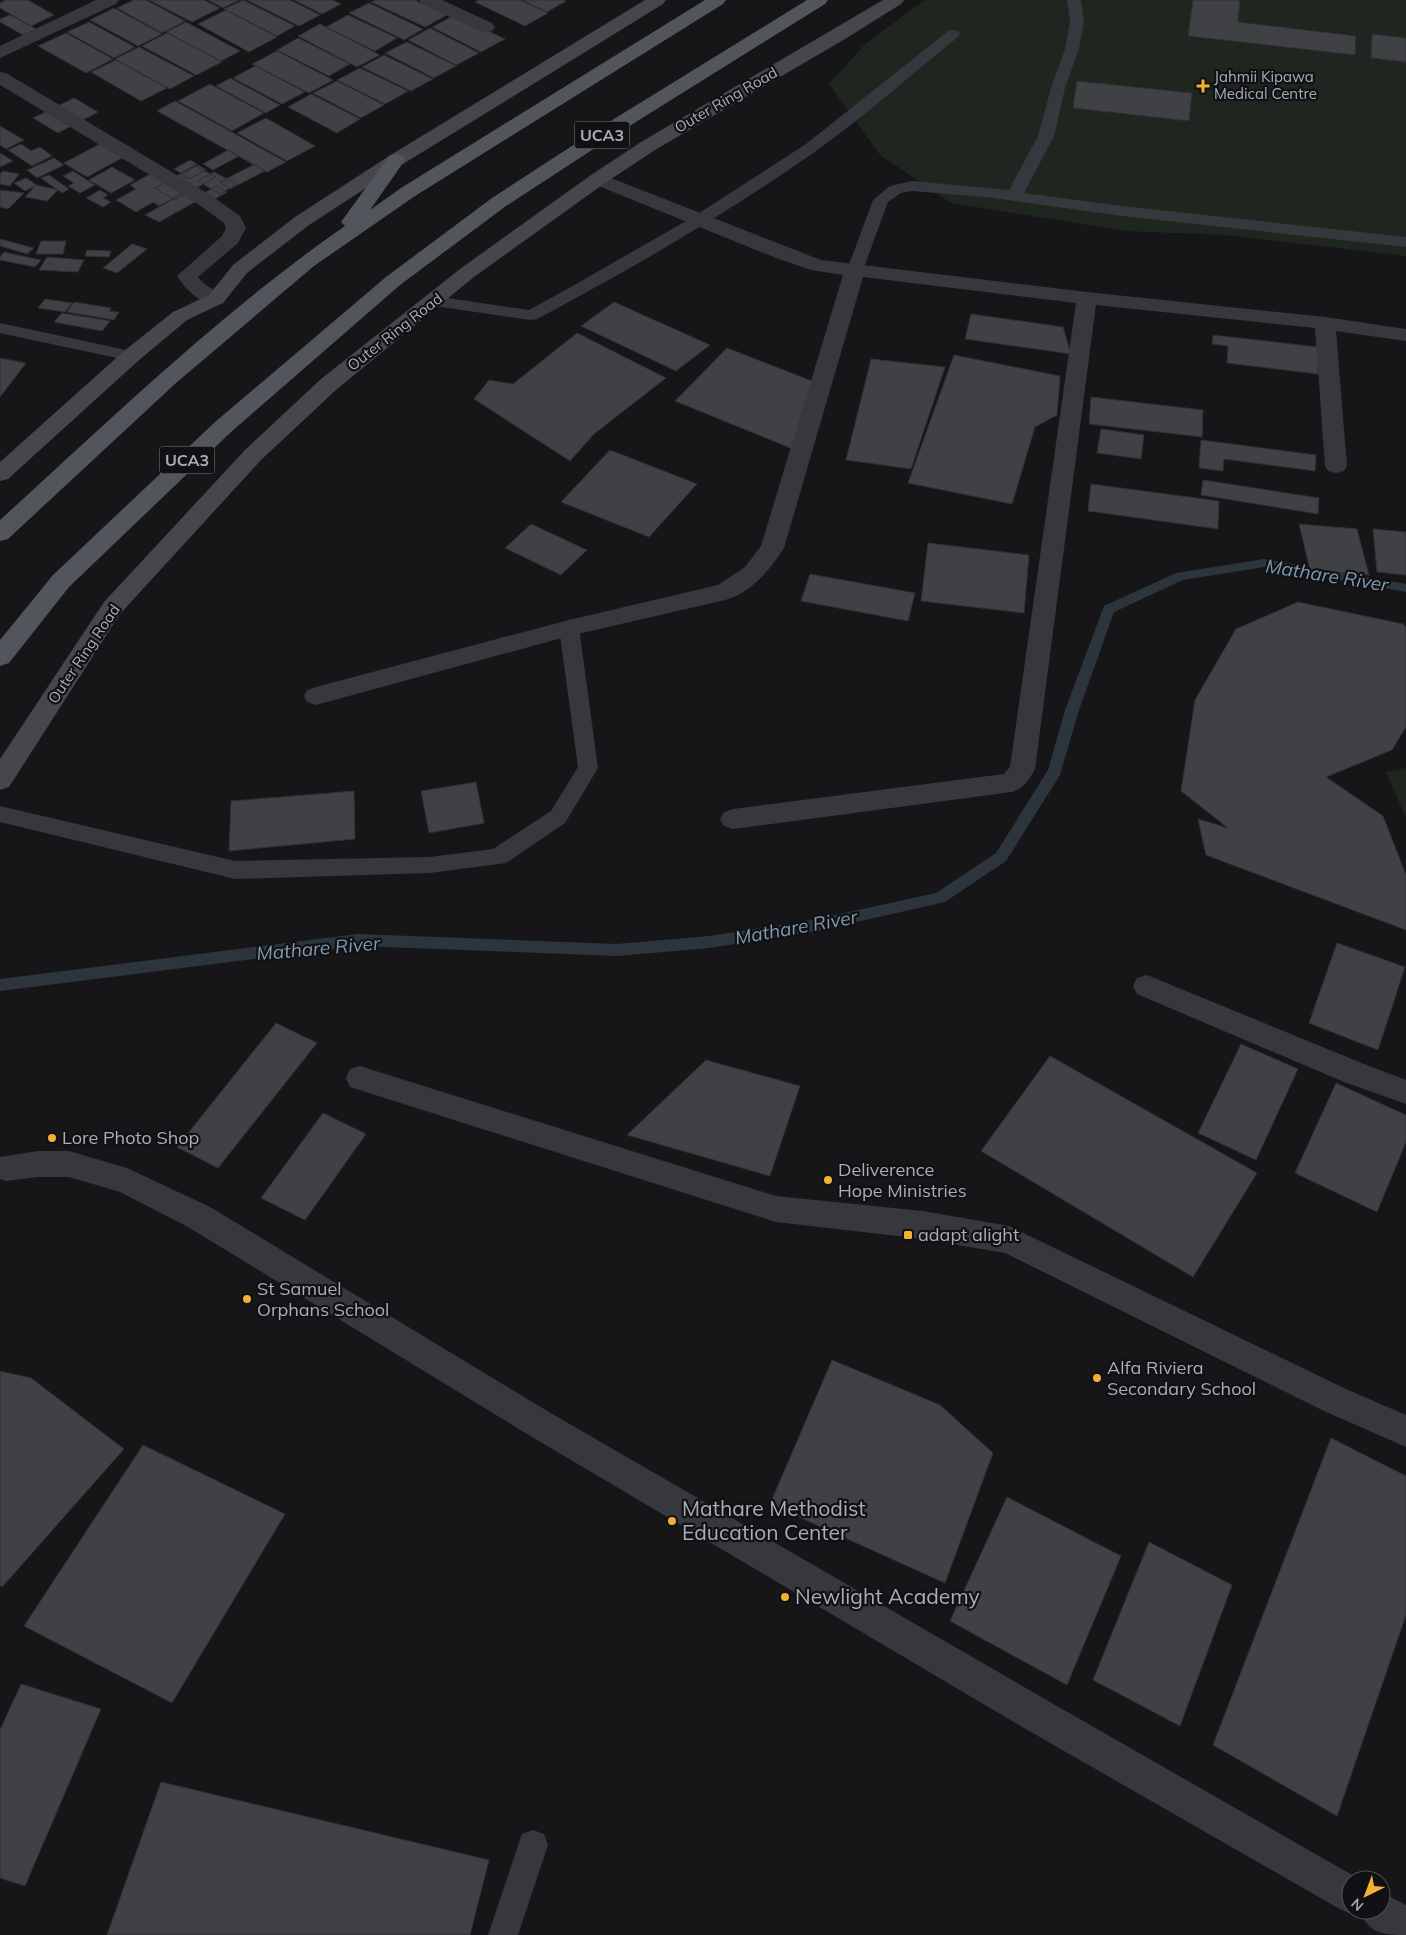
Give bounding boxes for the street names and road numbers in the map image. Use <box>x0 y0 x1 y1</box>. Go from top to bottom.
street label: Outer Ring Road <box>671 62 780 137</box>
road number: UCA3 <box>574 122 630 148</box>
street label: Outer Ring Road <box>343 289 446 375</box>
road number: UCA3 <box>160 446 214 474</box>
street label: Outer Ring Road <box>43 601 124 707</box>

